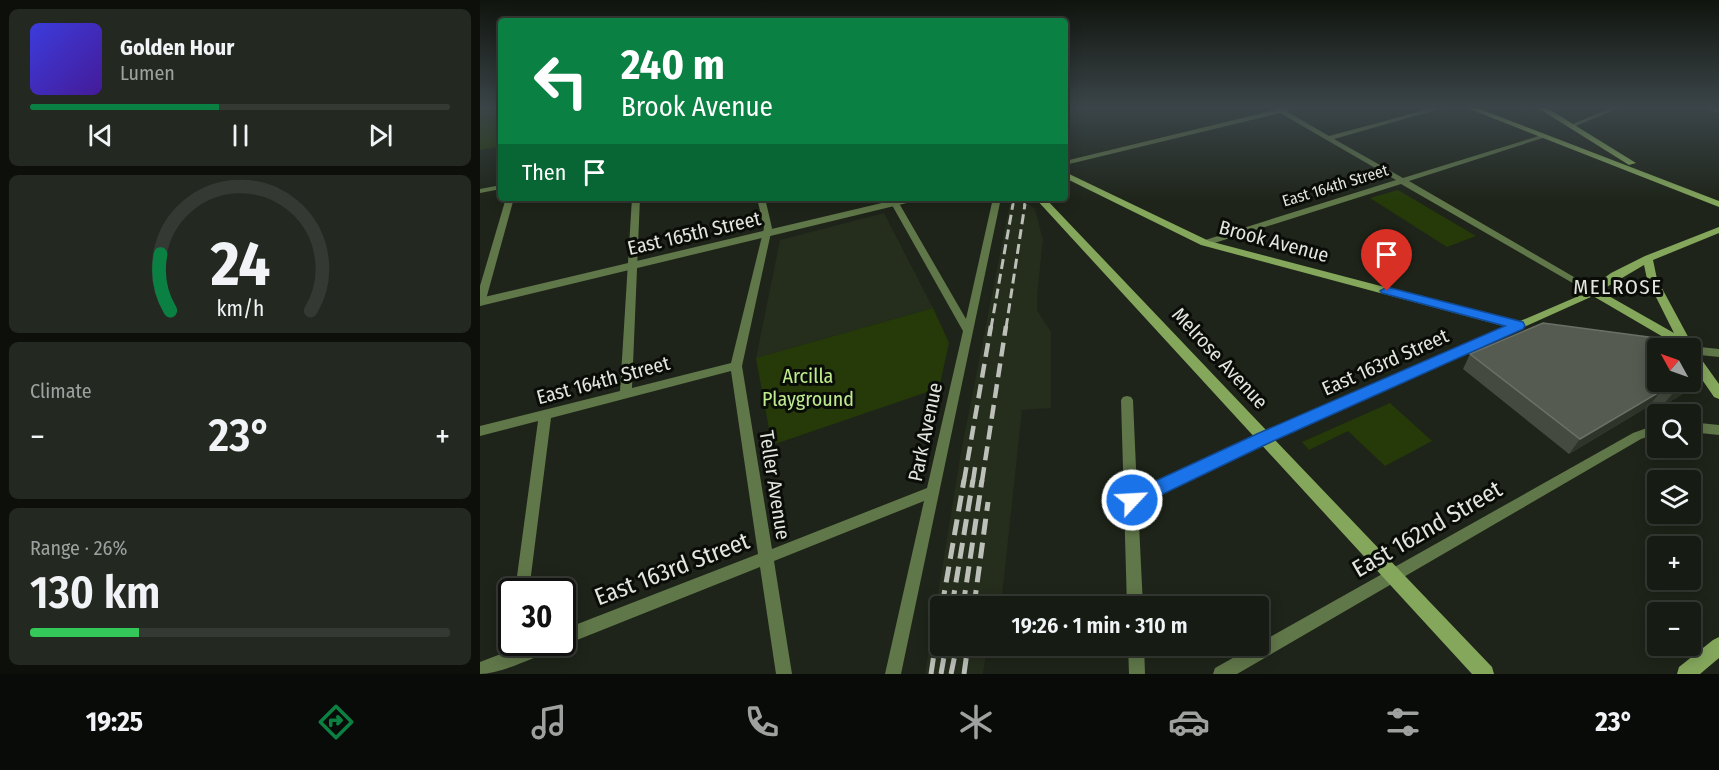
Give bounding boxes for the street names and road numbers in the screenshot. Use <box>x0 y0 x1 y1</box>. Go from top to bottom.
street label: East 164th Street <box>1280 160 1391 211</box>
street label: East 165th Street <box>625 206 764 260</box>
street label: Brook Avenue <box>1217 215 1331 267</box>
street label: Melrose Avenue <box>1167 302 1273 414</box>
street label: East 163rd Street <box>1318 323 1453 401</box>
street label: East 164th Street <box>534 351 673 409</box>
street label: Park Avenue <box>903 380 947 484</box>
street label: Teller Avenue <box>755 429 795 541</box>
street label: East 162nd Street <box>1347 475 1507 583</box>
street label: East 163rd Street <box>591 527 753 611</box>

